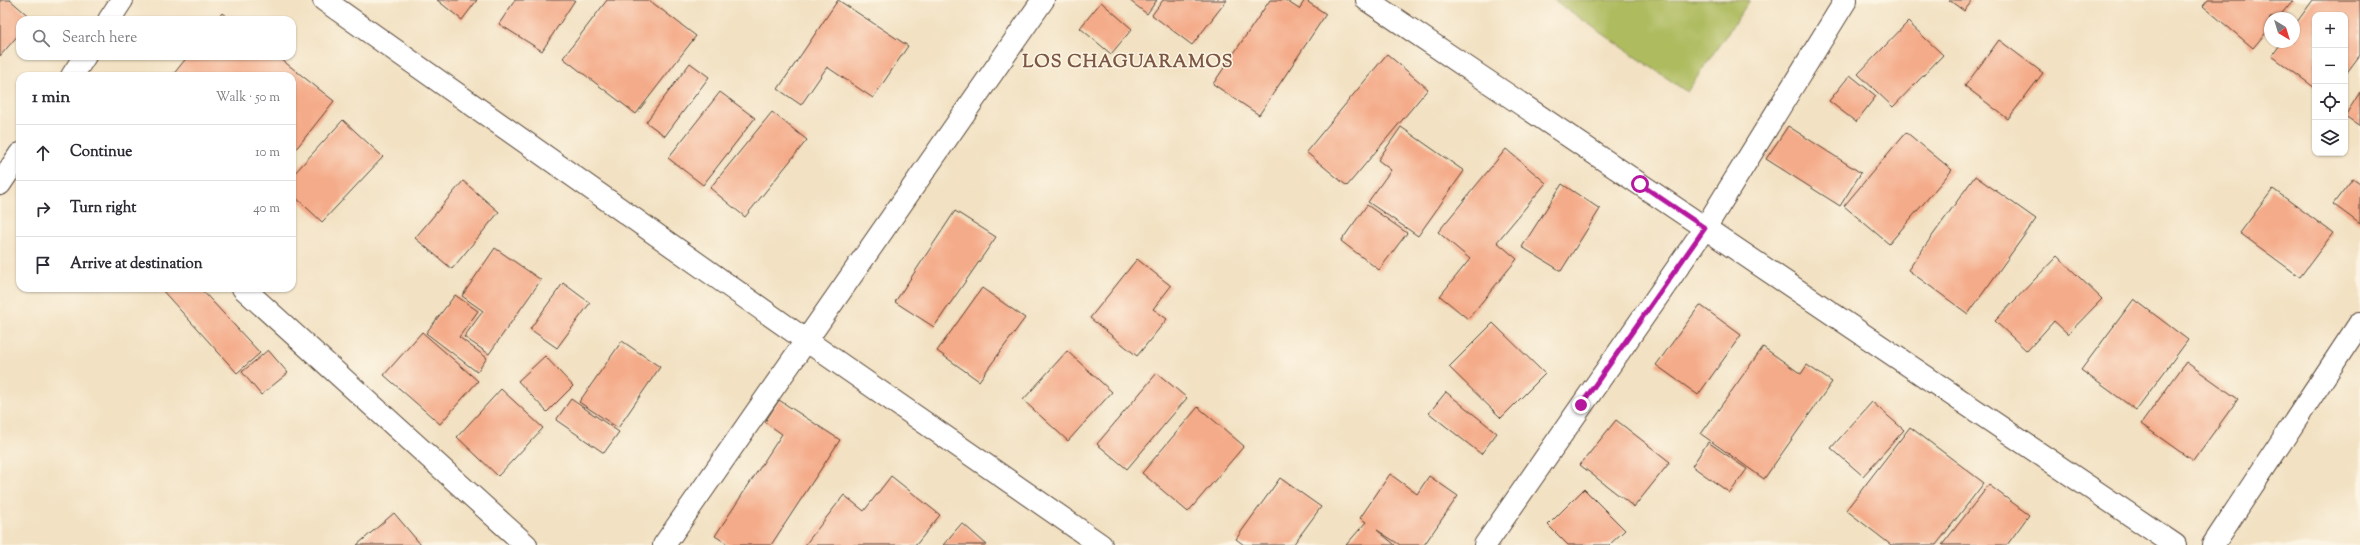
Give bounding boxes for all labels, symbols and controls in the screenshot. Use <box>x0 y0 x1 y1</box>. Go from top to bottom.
north arrow <box>2264 12 2300 48</box>
map controls <box>2312 12 2348 156</box>
button: + <box>2312 12 2348 48</box>
search box <box>16 16 296 60</box>
icon: search <box>30 27 52 49</box>
text: Search here <box>62 28 137 49</box>
button: − <box>2312 48 2348 84</box>
district label: LOS CHAGUARAMOS <box>1022 50 1234 76</box>
button: locate <box>2312 84 2348 120</box>
text: 1 min <box>32 86 70 110</box>
text: Walk · 50 m <box>216 89 280 107</box>
button: layers <box>2312 120 2348 156</box>
icon: ahead <box>32 142 54 164</box>
text: Continue <box>70 142 132 163</box>
text: 10 m <box>255 144 280 162</box>
route start <box>1631 175 1649 193</box>
icon: right <box>32 198 54 220</box>
text: Turn right <box>70 198 136 219</box>
text: 40 m <box>253 200 280 218</box>
icon: arrive <box>32 254 54 276</box>
text: Arrive at destination <box>70 254 203 275</box>
route end <box>1572 396 1590 414</box>

